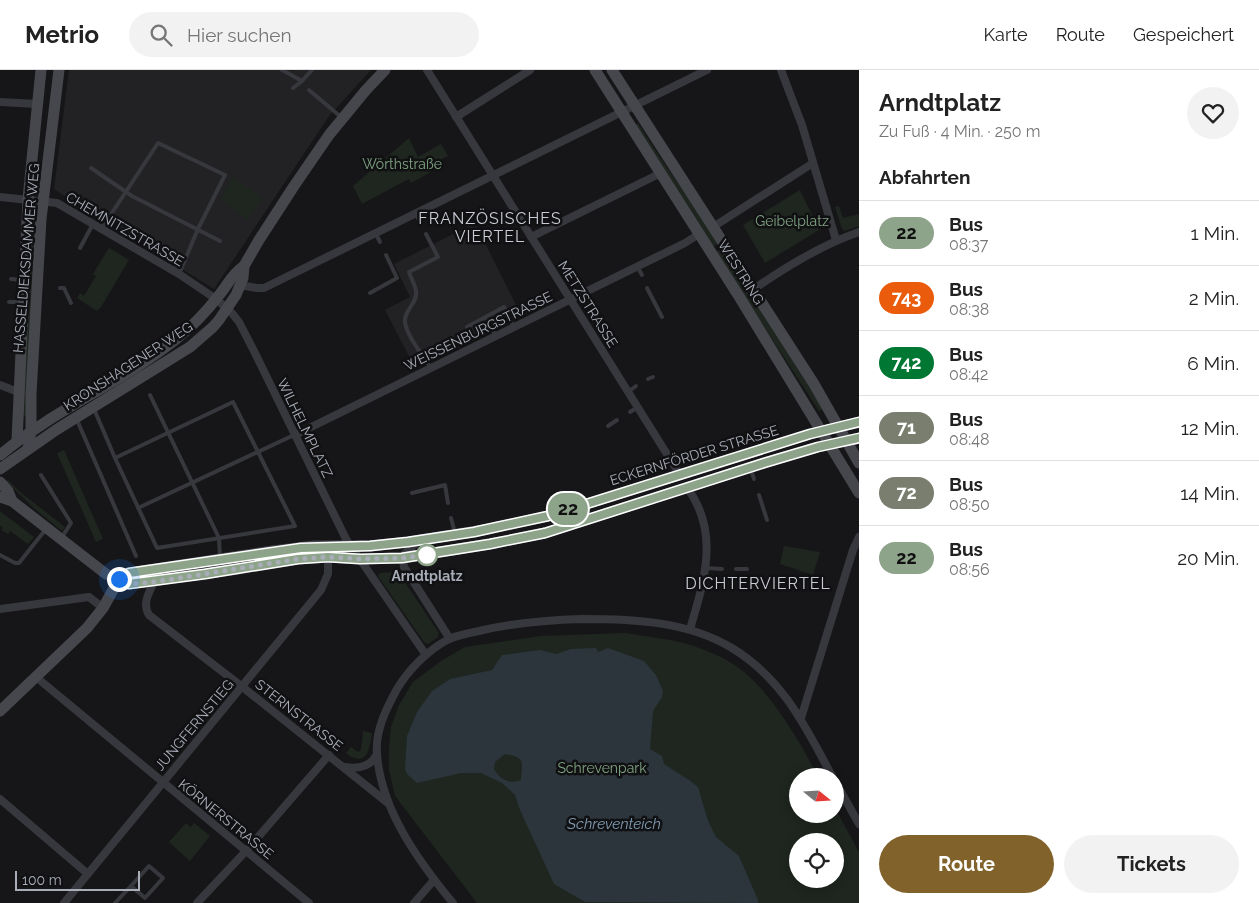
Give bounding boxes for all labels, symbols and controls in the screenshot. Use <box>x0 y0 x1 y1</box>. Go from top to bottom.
search box <box>129 12 479 57</box>
text: Metrio <box>25 20 99 49</box>
icon: search <box>147 21 175 49</box>
text: Hier suchen <box>187 24 292 46</box>
text: Karte <box>984 24 1028 45</box>
text: Route <box>1056 24 1105 45</box>
text: Gespeichert <box>1133 24 1234 45</box>
button: heart <box>1187 87 1239 139</box>
text: Arndtplatz <box>879 88 1001 117</box>
text: Zu Fuß · 4 Min. · 250 m <box>879 122 1040 141</box>
park label: Wörthstraße <box>362 156 442 172</box>
street label: HASSELDIEKSDAMMER WEG <box>10 163 42 353</box>
text: Abfahrten <box>879 166 970 188</box>
street label: CHEMNITZSTRASSE <box>63 189 187 269</box>
district label: FRANZÖSISCHES VIERTEL <box>418 208 562 246</box>
park label: Geibelplatz <box>755 213 829 229</box>
text: Bus <box>949 213 983 235</box>
text: 22 <box>896 222 917 243</box>
text: 1 Min. <box>1191 222 1239 244</box>
text: 08:37 <box>949 235 988 254</box>
street label: WESTRING <box>715 237 767 307</box>
street label: METZSTRASSE <box>555 258 621 350</box>
text: Bus <box>949 278 983 300</box>
text: 743 <box>892 287 921 308</box>
text: 2 Min. <box>1189 287 1239 309</box>
street label: WEISSENBURGSTRASSE <box>401 288 555 374</box>
text: 08:38 <box>949 300 989 319</box>
street label: KRONSHAGENER WEG <box>61 318 195 414</box>
text: Bus <box>949 343 983 365</box>
text: 742 <box>892 352 921 373</box>
text: 6 Min. <box>1187 352 1239 374</box>
text: 08:42 <box>949 365 988 384</box>
street label: WILHELMPLATZ <box>274 376 336 480</box>
text: Bus <box>949 408 983 430</box>
text: 71 <box>897 417 916 438</box>
text: 12 Min. <box>1181 417 1239 439</box>
street label: ECKERNFÖRDER STRASSE <box>607 420 780 488</box>
text: 08:48 <box>949 430 990 449</box>
text: Bus <box>949 473 983 495</box>
text: 72 <box>896 482 917 503</box>
text: 14 Min. <box>1180 482 1239 504</box>
line badge: 22 <box>546 493 590 525</box>
text: 08:50 <box>949 495 990 514</box>
text: 22 <box>558 498 578 519</box>
text: Bus <box>949 538 983 560</box>
marker: Arndtplatz <box>416 544 438 566</box>
text: 22 <box>896 547 917 568</box>
text: 20 Min. <box>1177 547 1239 569</box>
text: 08:56 <box>949 560 990 579</box>
your location <box>107 567 132 592</box>
place label: Arndtplatz <box>391 568 463 584</box>
district label: DICHTERVIERTEL <box>685 574 831 593</box>
street label: JUNGFERNSTIEG <box>151 676 237 774</box>
street label: STERNSTRASSE <box>252 676 346 754</box>
park label: Schrevenpark <box>557 760 647 776</box>
north arrow <box>789 768 844 822</box>
map controls <box>789 768 844 888</box>
street label: KÖRNERSTRASSE <box>175 774 278 862</box>
water label: Schreventeich <box>566 815 661 833</box>
button: locate <box>789 833 844 888</box>
button: Route <box>879 835 1054 893</box>
button: Tickets <box>1064 835 1239 893</box>
scale bar <box>15 868 140 891</box>
text: 100 m <box>22 872 62 888</box>

